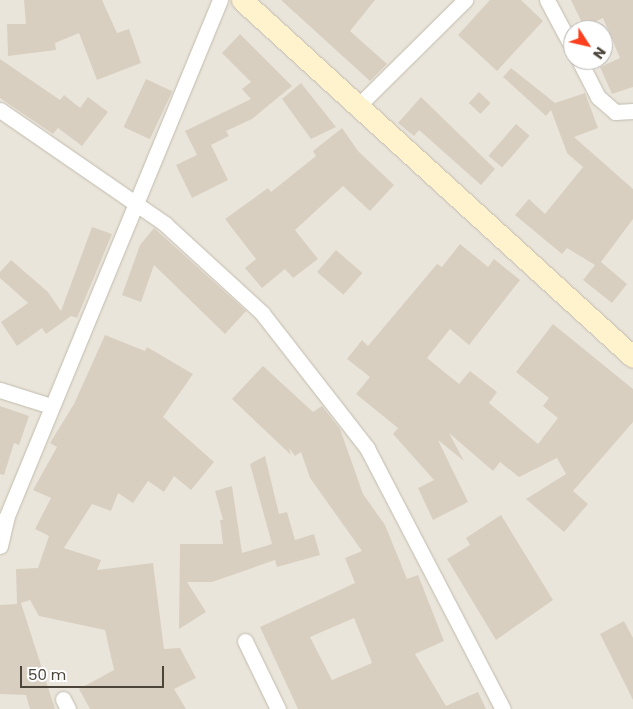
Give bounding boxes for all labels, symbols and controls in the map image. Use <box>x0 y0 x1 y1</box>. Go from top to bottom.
north arrow <box>563 20 613 70</box>
text: N <box>588 43 611 63</box>
scale bar <box>22 656 166 688</box>
text: 50 m <box>28 664 66 685</box>

